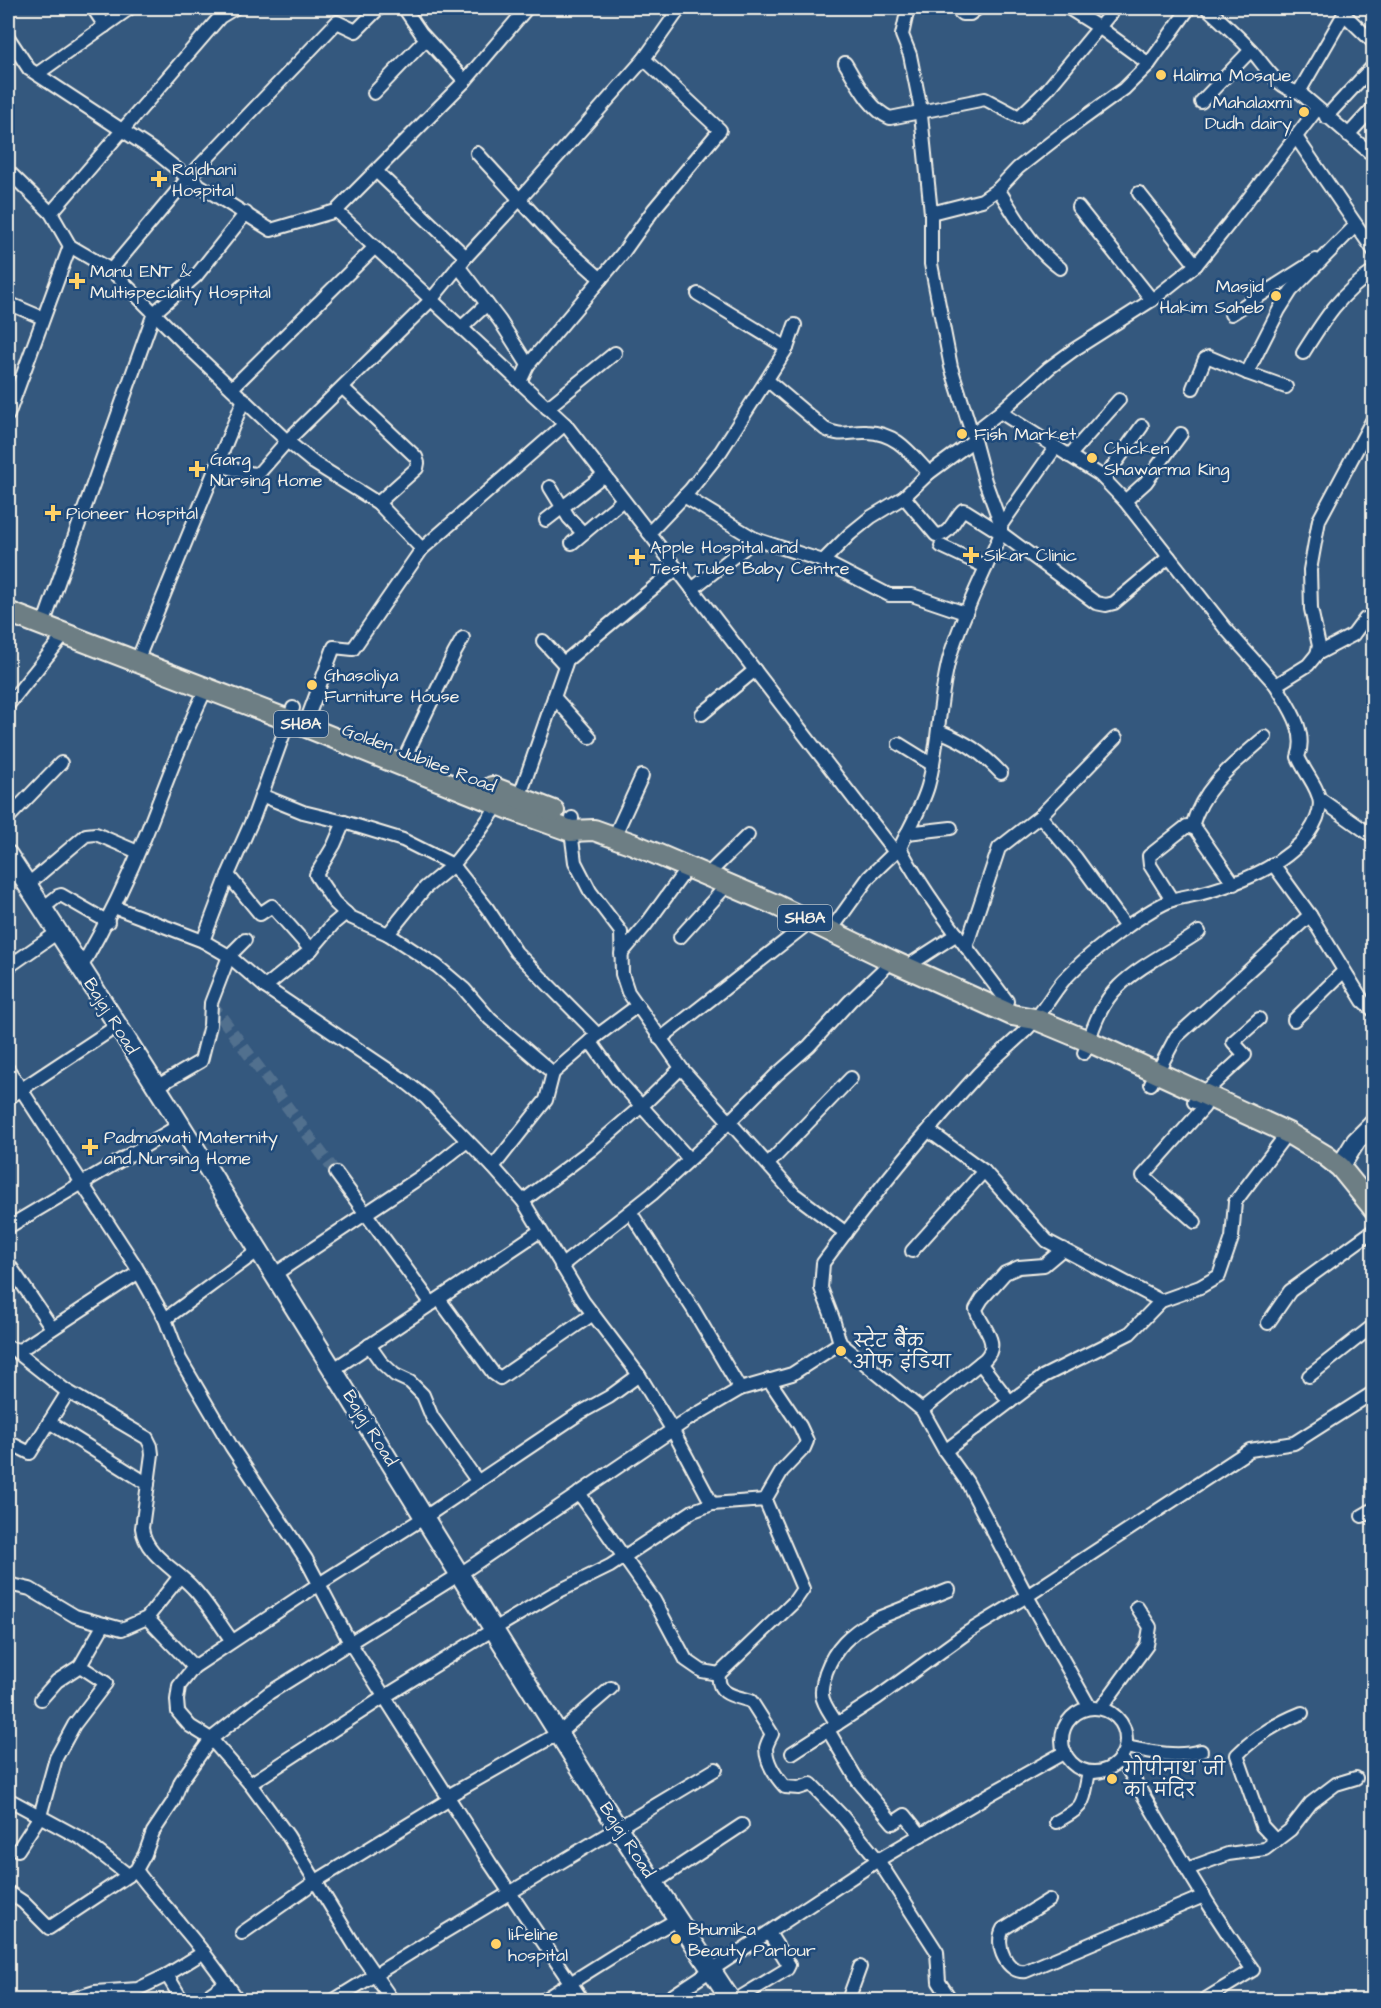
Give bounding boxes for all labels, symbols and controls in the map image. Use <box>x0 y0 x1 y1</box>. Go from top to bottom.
place label: Halima Mosque <box>1173 63 1291 88</box>
marker: Halima Mosque <box>1154 68 1168 82</box>
place label: Mahalaxmi Dudh dairy <box>1205 90 1292 137</box>
marker: Mahalaxmi Dudh dairy <box>1297 105 1311 119</box>
place label: Rajdhani Hospital <box>172 157 236 203</box>
marker: Rajdhani Hospital <box>150 170 168 188</box>
place label: Manu ENT & Multispeciality Hospital <box>90 259 271 306</box>
marker: Manu ENT & Multispeciality Hospital <box>68 272 86 290</box>
place label: Masjid Hakim Saheb <box>1159 274 1264 320</box>
marker: Masjid Hakim Saheb <box>1269 289 1283 303</box>
place label: Fish Market <box>974 422 1077 447</box>
marker: Fish Market <box>955 427 969 441</box>
place label: Chicken Shawarma King <box>1104 436 1230 483</box>
place label: Garg Nursing Home <box>210 447 323 494</box>
marker: Chicken Shawarma King <box>1085 451 1099 465</box>
marker: Garg Nursing Home <box>188 460 206 478</box>
place label: Pioneer Hospital <box>66 501 198 526</box>
marker: Pioneer Hospital <box>44 504 62 522</box>
place label: Apple Hospital and Test Tube Baby Centre <box>650 535 850 582</box>
place label: Sikar Clinic <box>984 543 1077 568</box>
marker: Sikar Clinic <box>962 546 980 564</box>
marker: Apple Hospital and Test Tube Baby Centre <box>628 548 646 566</box>
place label: Ghasoliya Furniture House <box>324 663 460 709</box>
marker: Ghasoliya Furniture House <box>305 678 319 692</box>
road number: SH8A <box>274 711 328 737</box>
street label: Golden Jubilee Road <box>338 717 500 799</box>
road number: SH8A <box>778 905 832 931</box>
street label: Bajaj Road <box>78 973 144 1059</box>
place label: Padmawati Maternity and Nursing Home <box>104 1125 278 1172</box>
marker: Padmawati Maternity and Nursing Home <box>81 1138 99 1156</box>
place label: स्टेट बेैंक ओफ इंडिया <box>853 1325 952 1375</box>
marker: स्टेट बेैंक ओफ इंडिया <box>834 1344 848 1358</box>
street label: Bajaj Road <box>337 1385 403 1471</box>
place label: गोपीनाथ जी का मंदिर <box>1123 1755 1226 1803</box>
marker: गोपीनाथ जी का मंदिर <box>1105 1772 1119 1786</box>
street label: Bajaj Road <box>593 1797 661 1883</box>
place label: Bhumika Beauty Parlour <box>688 1917 816 1964</box>
place label: lifeline hospital <box>508 1922 568 1968</box>
marker: Bhumika Beauty Parlour <box>669 1932 683 1946</box>
marker: lifeline hospital <box>489 1937 503 1951</box>

